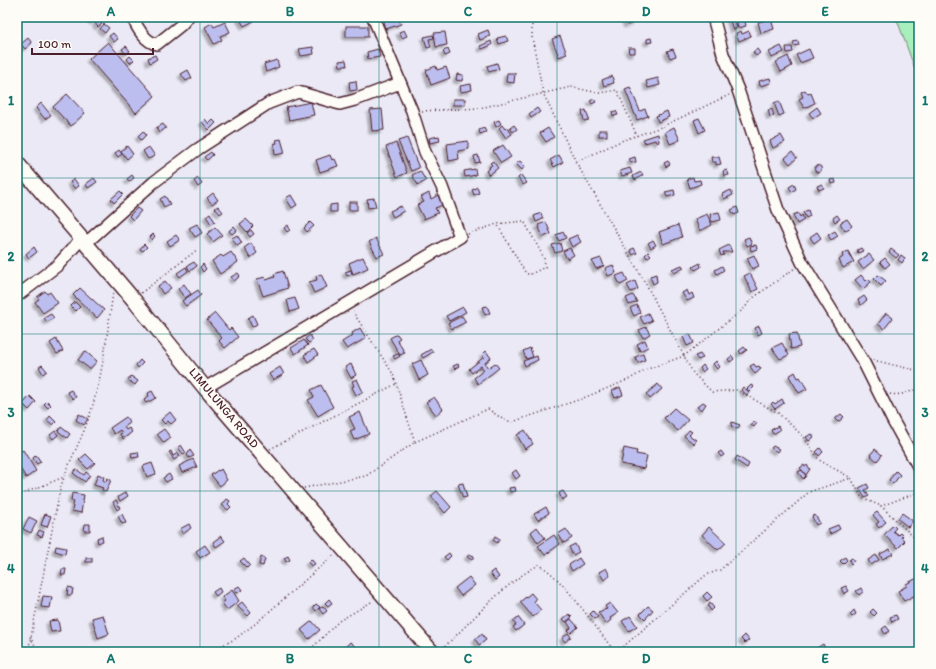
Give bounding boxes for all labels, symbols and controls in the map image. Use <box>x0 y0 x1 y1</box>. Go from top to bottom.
text: A <box>106 4 116 19</box>
text: B <box>286 4 295 19</box>
text: C <box>464 4 473 19</box>
text: D <box>642 4 651 19</box>
text: E <box>821 4 829 19</box>
scale bar <box>32 30 153 56</box>
text: 100 m <box>38 37 71 51</box>
text: 1 <box>8 93 14 108</box>
text: 1 <box>922 93 928 108</box>
text: 2 <box>8 249 15 264</box>
text: 2 <box>922 249 929 264</box>
street label: LIMULUNGA ROAD <box>186 365 262 451</box>
text: 3 <box>7 405 15 420</box>
text: 3 <box>921 405 929 420</box>
text: 4 <box>7 561 15 576</box>
text: 4 <box>921 561 929 576</box>
text: A <box>106 651 116 666</box>
text: B <box>286 651 295 666</box>
text: C <box>464 651 473 666</box>
text: D <box>642 651 651 666</box>
text: E <box>821 651 829 666</box>

